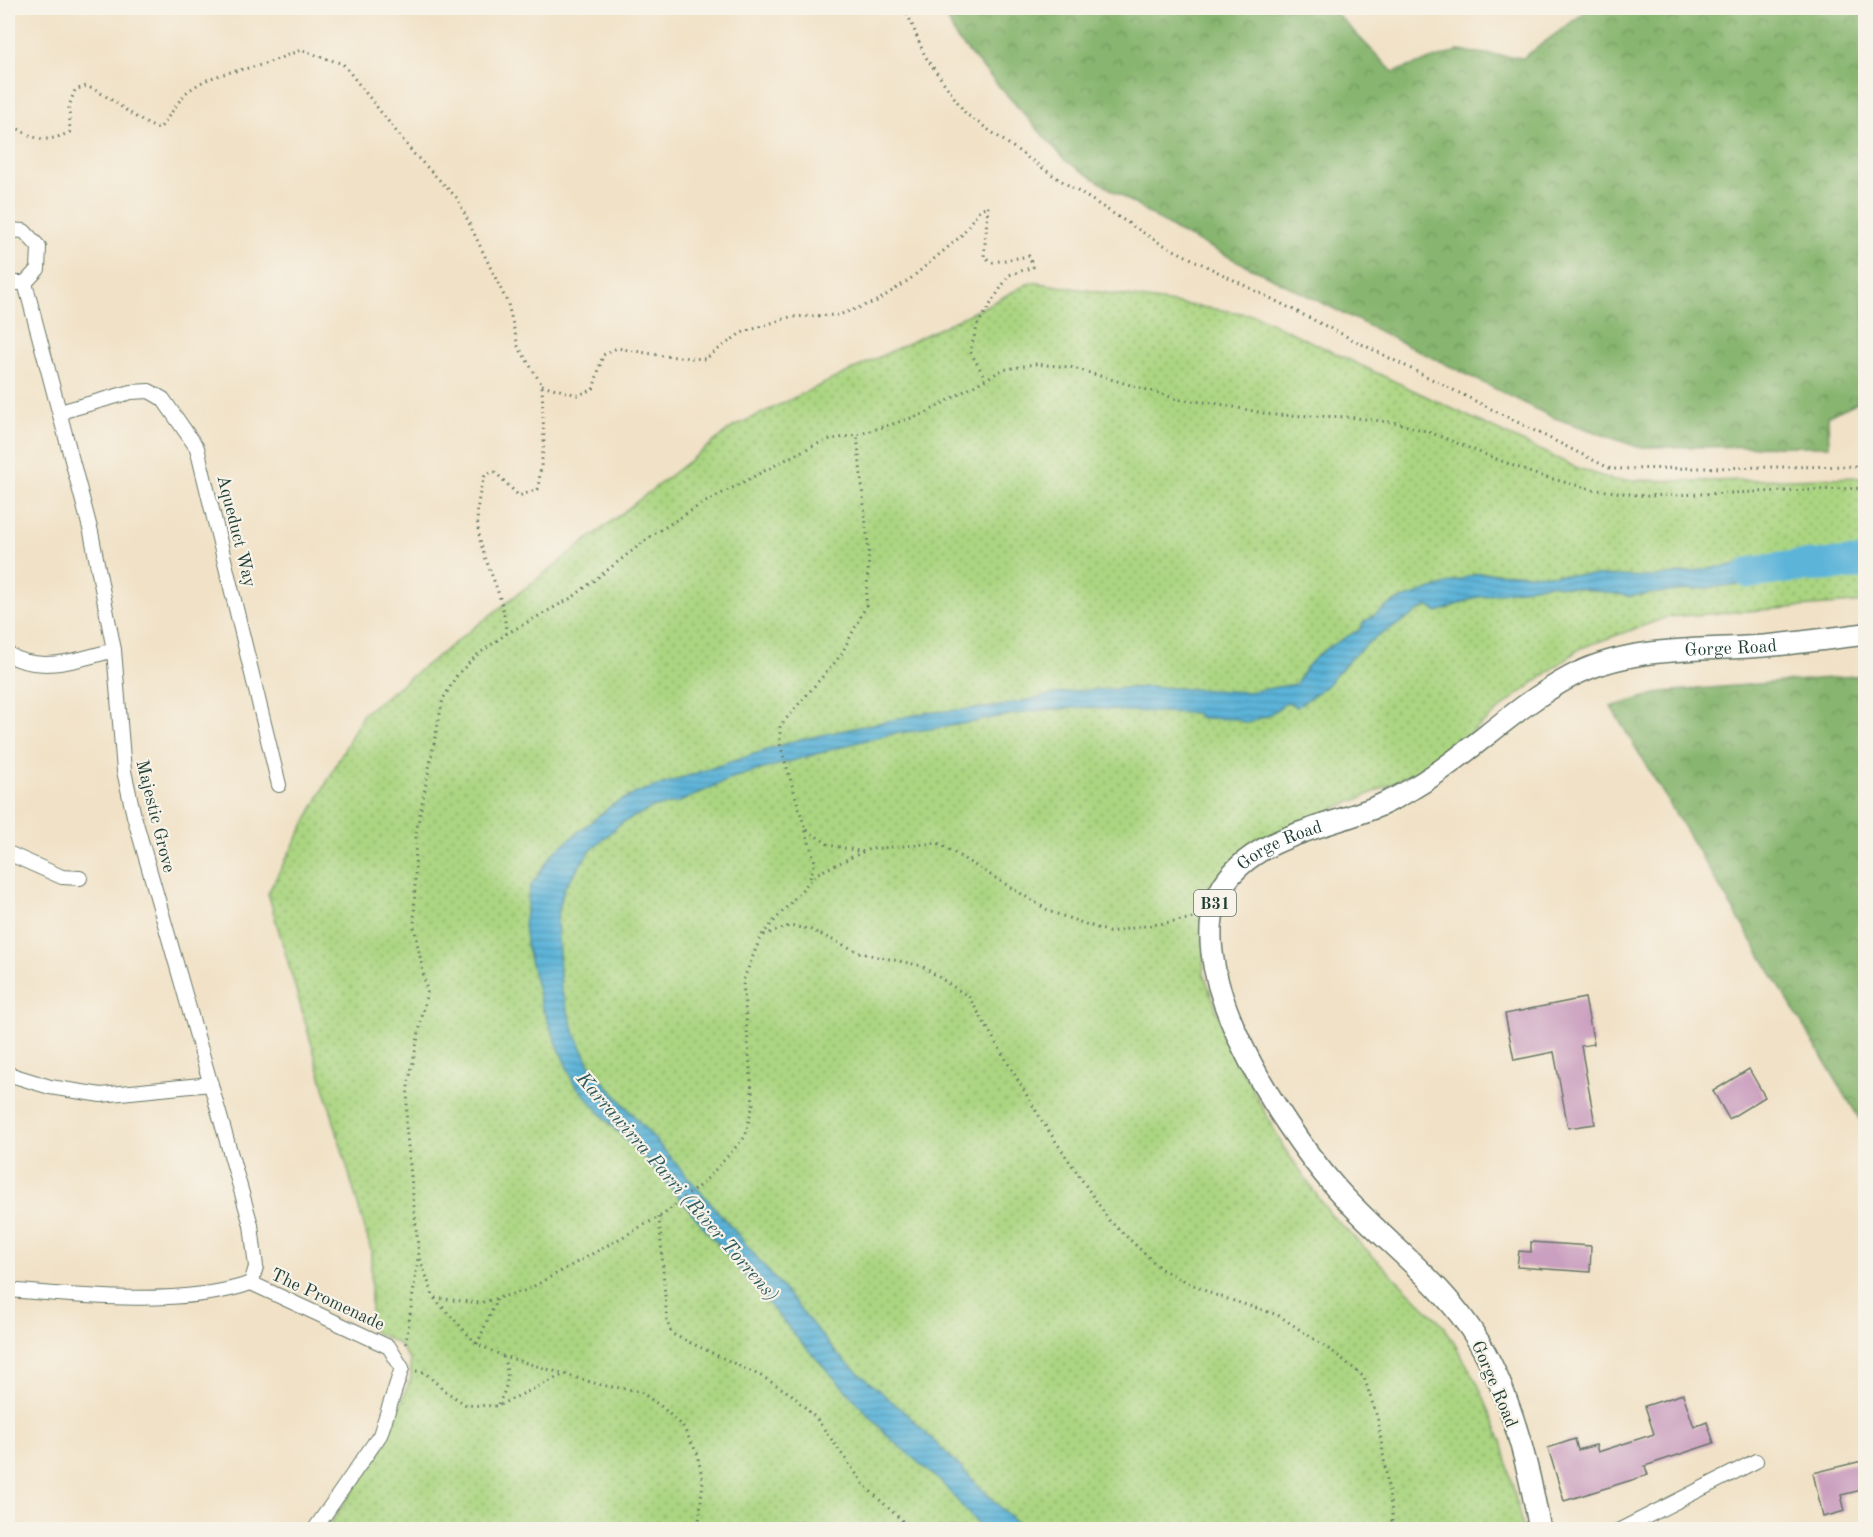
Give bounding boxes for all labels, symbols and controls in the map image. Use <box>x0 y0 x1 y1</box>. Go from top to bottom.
street label: Aqueduct Way <box>213 473 259 590</box>
street label: Gorge Road <box>1684 637 1778 660</box>
street label: Majestic Grove <box>132 758 178 874</box>
street label: Gorge Road <box>1234 818 1324 874</box>
road number: B31 <box>1194 890 1236 916</box>
water label: Karrawirra Parri (River Torrens) <box>571 1068 781 1306</box>
street label: The Promenade <box>268 1266 387 1334</box>
street label: Gorge Road <box>1468 1338 1520 1430</box>

